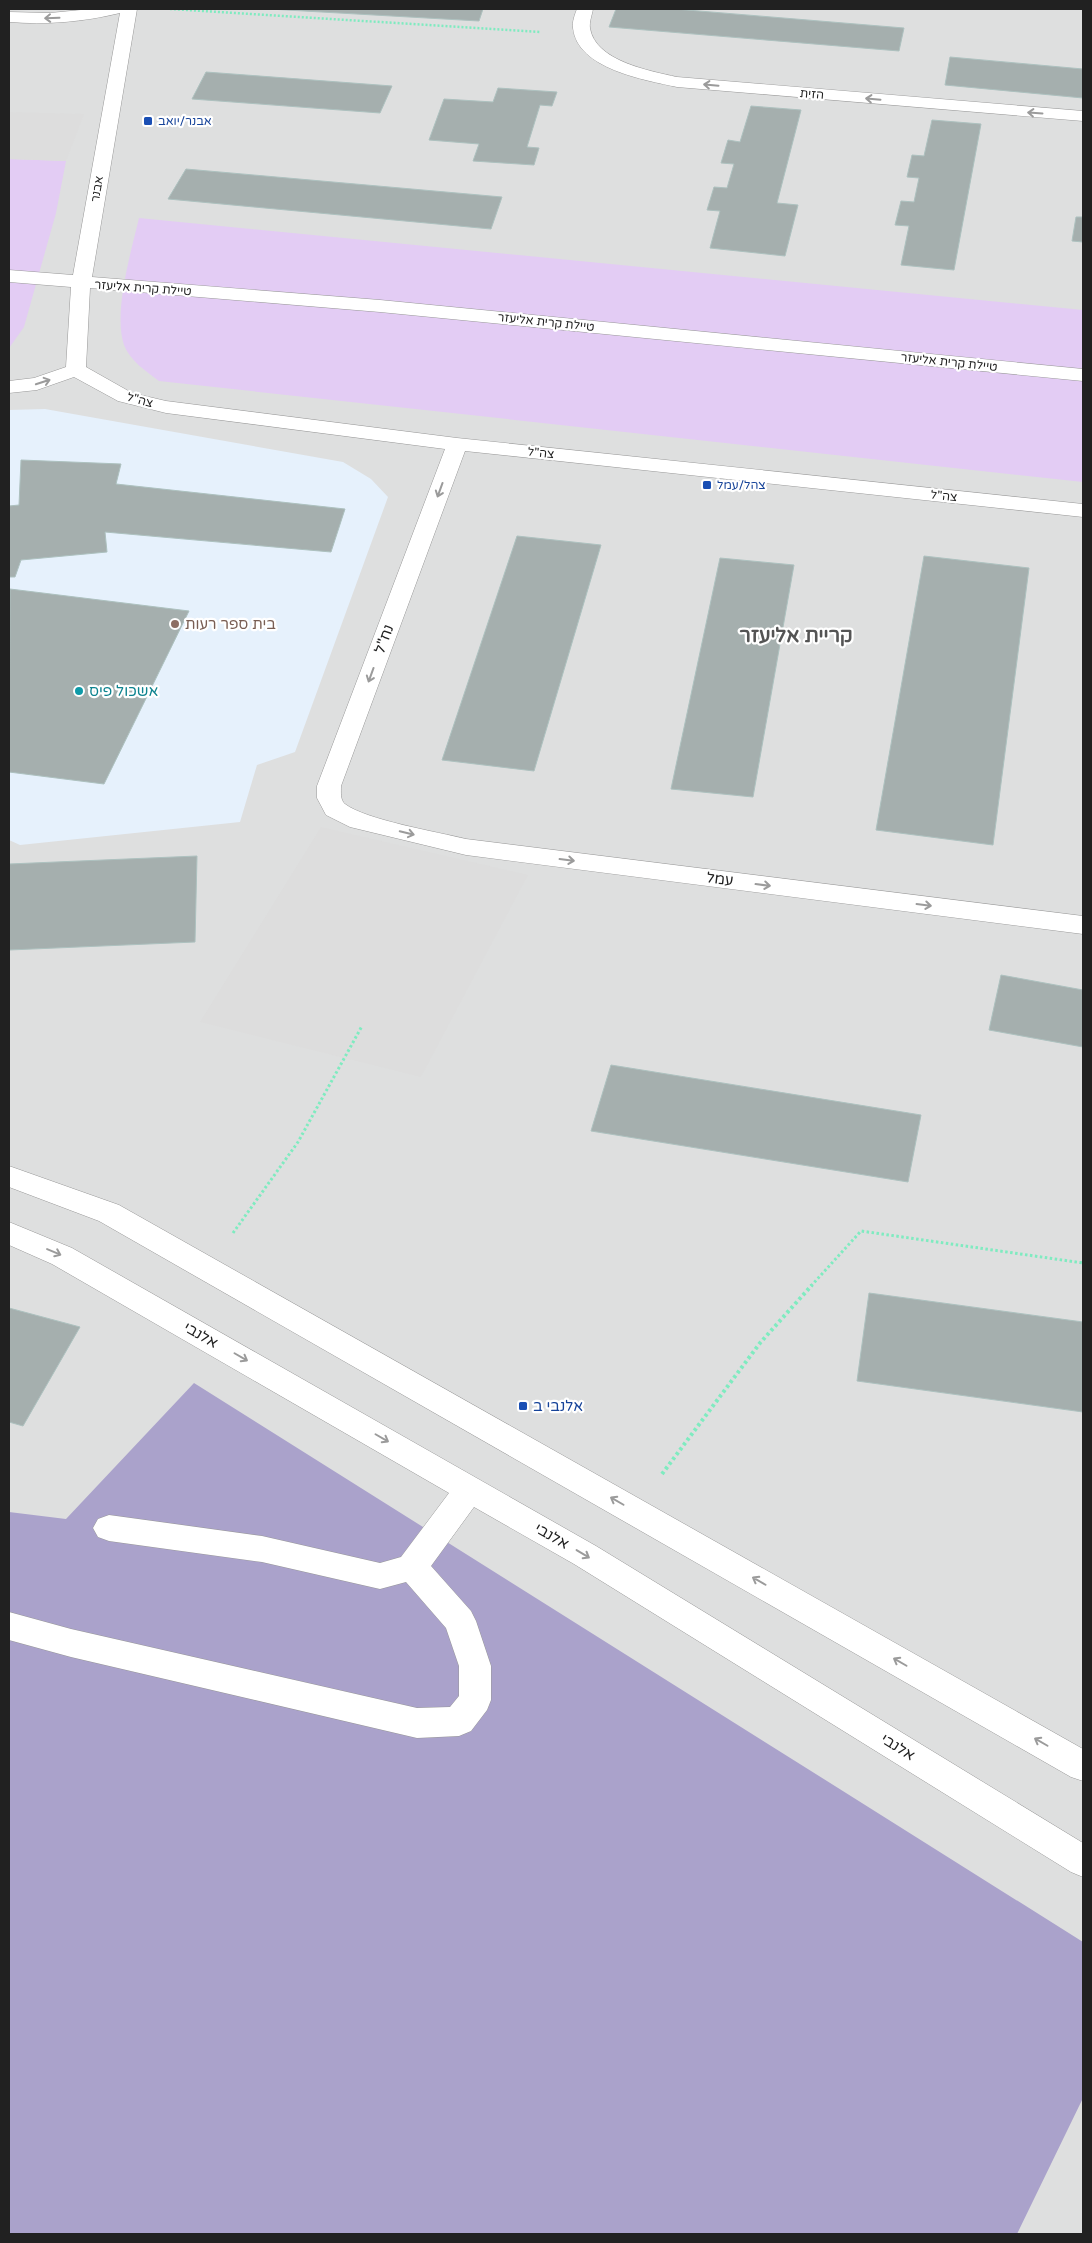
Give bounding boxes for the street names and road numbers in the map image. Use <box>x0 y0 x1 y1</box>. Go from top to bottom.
street label: הזית <box>799 86 825 102</box>
street label: אבנר <box>88 175 106 203</box>
street label: טיילת קרית אליעזר <box>94 278 192 298</box>
street label: טיילת קרית אליעזר <box>497 310 595 334</box>
street label: טיילת קרית אליעזר <box>900 350 998 374</box>
street label: צה"ל <box>125 390 155 410</box>
street label: צה"ל <box>527 445 555 461</box>
street label: צה"ל <box>930 488 958 504</box>
street label: נח"ל <box>370 622 398 656</box>
street label: עמל <box>705 868 735 890</box>
street label: אלנבי <box>181 1318 221 1352</box>
street label: אלנבי <box>532 1519 572 1553</box>
street label: אלנבי <box>878 1730 918 1764</box>

